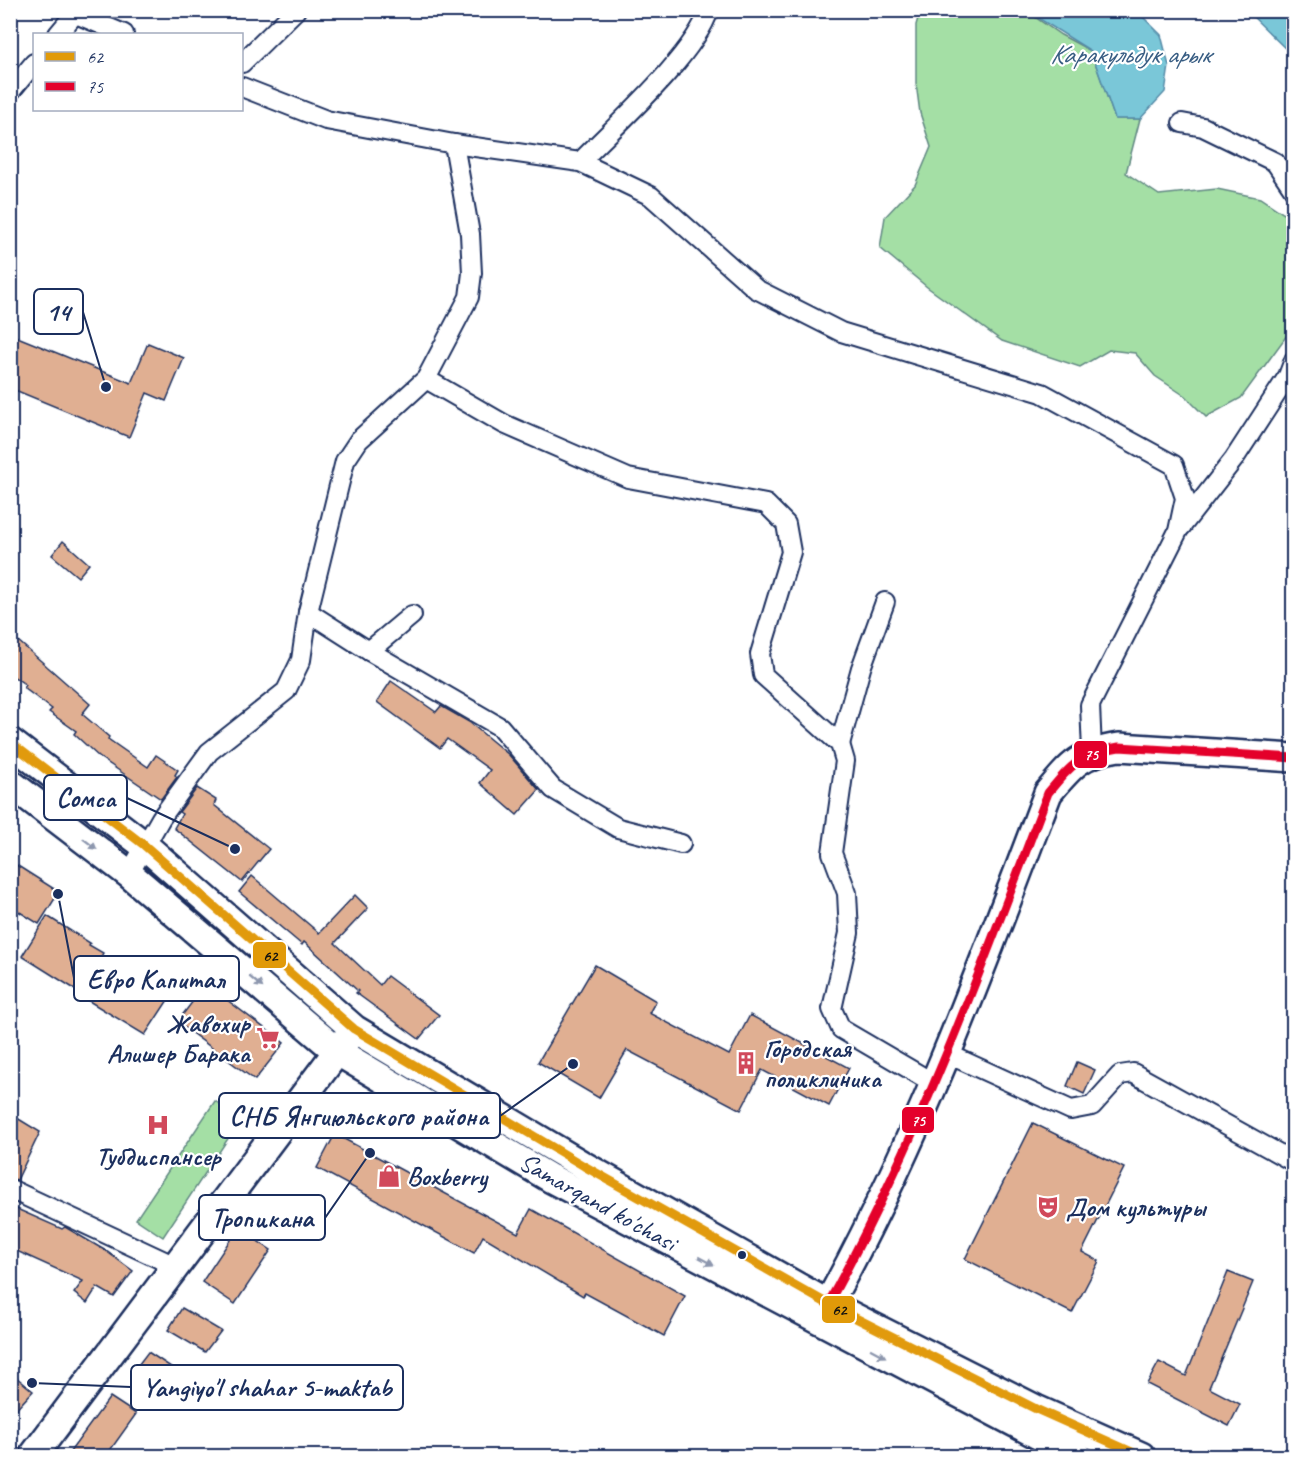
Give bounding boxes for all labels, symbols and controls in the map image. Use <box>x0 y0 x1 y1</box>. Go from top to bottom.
legend <box>33 33 243 111</box>
water label: Каракульдук арык <box>1050 37 1215 71</box>
text: 62 <box>87 46 105 68</box>
text: 75 <box>87 76 104 98</box>
callout: 14 <box>34 289 83 334</box>
text: 14 <box>46 295 73 329</box>
line badge: 75 <box>1073 740 1108 769</box>
text: 75 <box>1084 745 1100 765</box>
callout: Сомса <box>44 775 127 820</box>
text: Сомса <box>56 781 118 815</box>
one-way arrow <box>82 838 98 851</box>
line badge: 62 <box>252 941 287 969</box>
text: 62 <box>263 946 279 966</box>
callout: Евро Капитал <box>74 956 239 1001</box>
text: Евро Капитал <box>87 962 226 996</box>
one-way arrow <box>248 975 263 988</box>
place label: Жавохир Алишер Барака <box>107 1007 252 1070</box>
supermarket icon: Жавохир Алишер Барака <box>255 1025 281 1051</box>
place label: Городская поликлиника <box>764 1032 882 1095</box>
building icon: Городская поликлиника <box>733 1050 759 1076</box>
callout: СНБ Янгиюльского района <box>219 1093 500 1138</box>
text: СНБ Янгиюльского района <box>230 1099 491 1133</box>
line badge: 75 <box>901 1106 935 1134</box>
text: 75 <box>911 1111 927 1131</box>
hospital icon: Тубдиспансер <box>145 1112 171 1138</box>
place label: Тубдиспансер <box>96 1140 222 1173</box>
street label: Samarqand ko'chasi <box>514 1145 685 1260</box>
place label: Boxberry <box>407 1160 489 1193</box>
shop icon: Boxberry <box>376 1163 402 1189</box>
place label: Дом культуры <box>1066 1191 1208 1224</box>
theatre icon: Дом культуры <box>1035 1194 1061 1220</box>
callout: Тропикана <box>199 1195 325 1240</box>
text: Тропикана <box>211 1201 315 1235</box>
unlabelled marker <box>736 1249 748 1261</box>
one-way arrow <box>698 1256 715 1266</box>
line badge: 62 <box>821 1295 856 1324</box>
text: 62 <box>832 1300 848 1320</box>
one-way arrow <box>869 1347 887 1357</box>
callout: Yangiyo'l shahar 5-maktab <box>131 1365 403 1410</box>
text: Yangiyo'l shahar 5-maktab <box>143 1370 393 1404</box>

